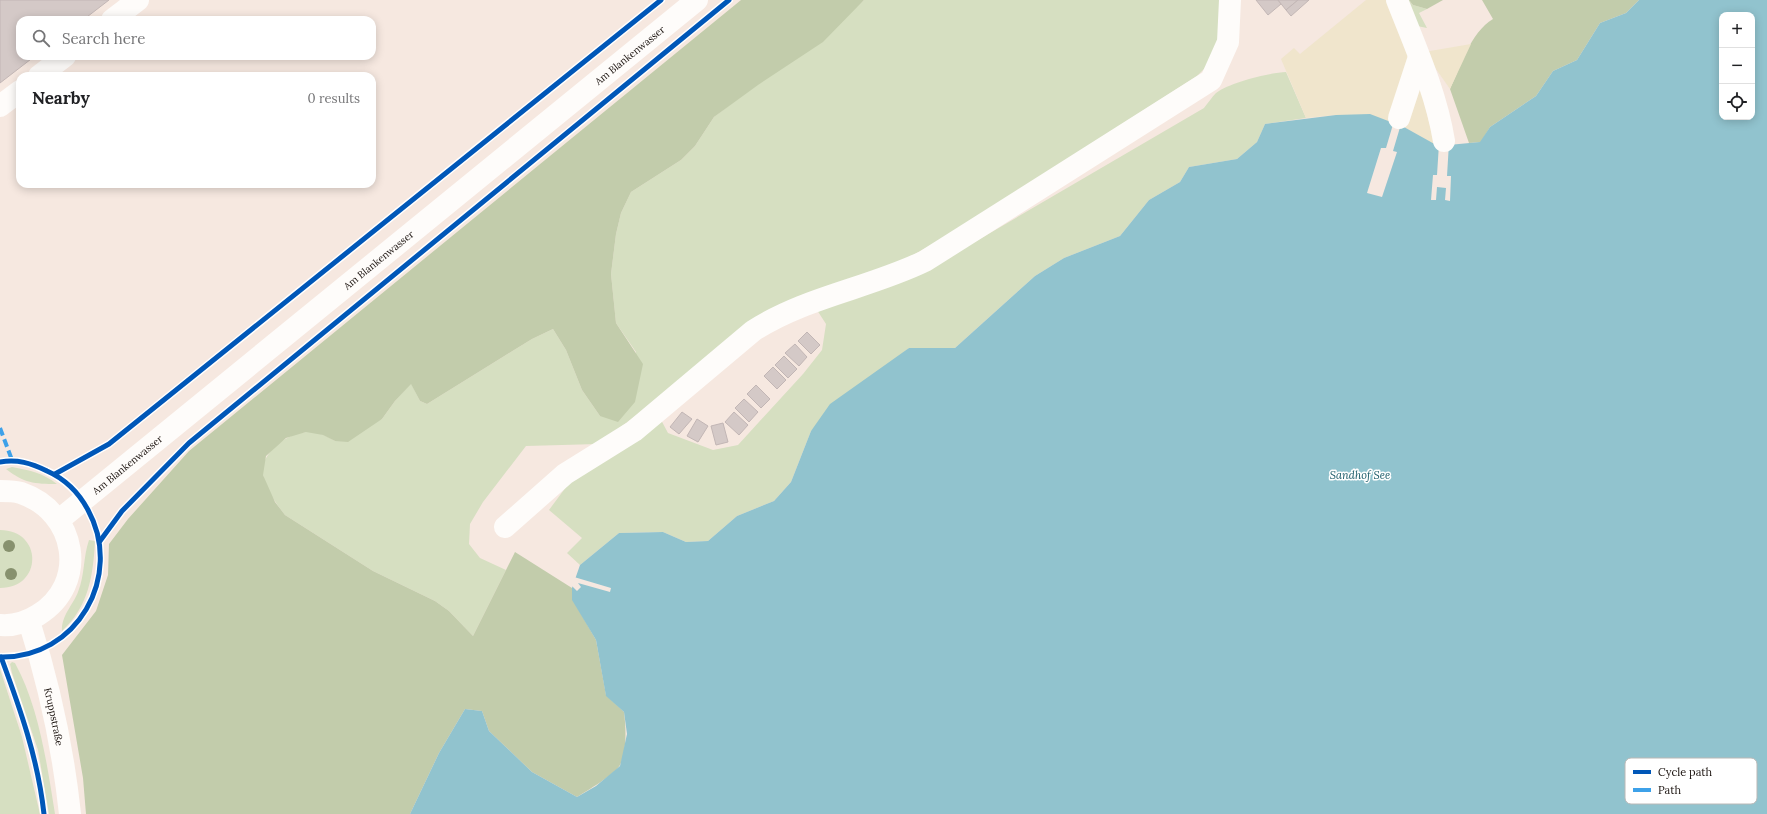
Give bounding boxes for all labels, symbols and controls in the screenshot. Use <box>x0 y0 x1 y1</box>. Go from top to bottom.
map controls <box>1719 12 1755 120</box>
button: + <box>1719 12 1755 48</box>
search box <box>16 16 376 60</box>
street label: Am Blankenwasser <box>591 23 668 88</box>
icon: search <box>30 27 52 49</box>
text: Search here <box>62 29 145 48</box>
button: − <box>1719 48 1755 84</box>
button: locate <box>1719 84 1755 120</box>
text: Nearby <box>32 87 90 109</box>
text: 0 results <box>308 90 360 107</box>
street label: Am Blankenwasser <box>340 227 417 293</box>
street label: Am Blankenwasser <box>89 432 166 498</box>
water label: Sandhof See <box>1330 468 1390 482</box>
street label: Kruppstraße <box>41 686 66 748</box>
legend <box>1625 758 1757 804</box>
text: Cycle path <box>1658 765 1713 779</box>
text: Path <box>1658 783 1681 797</box>

